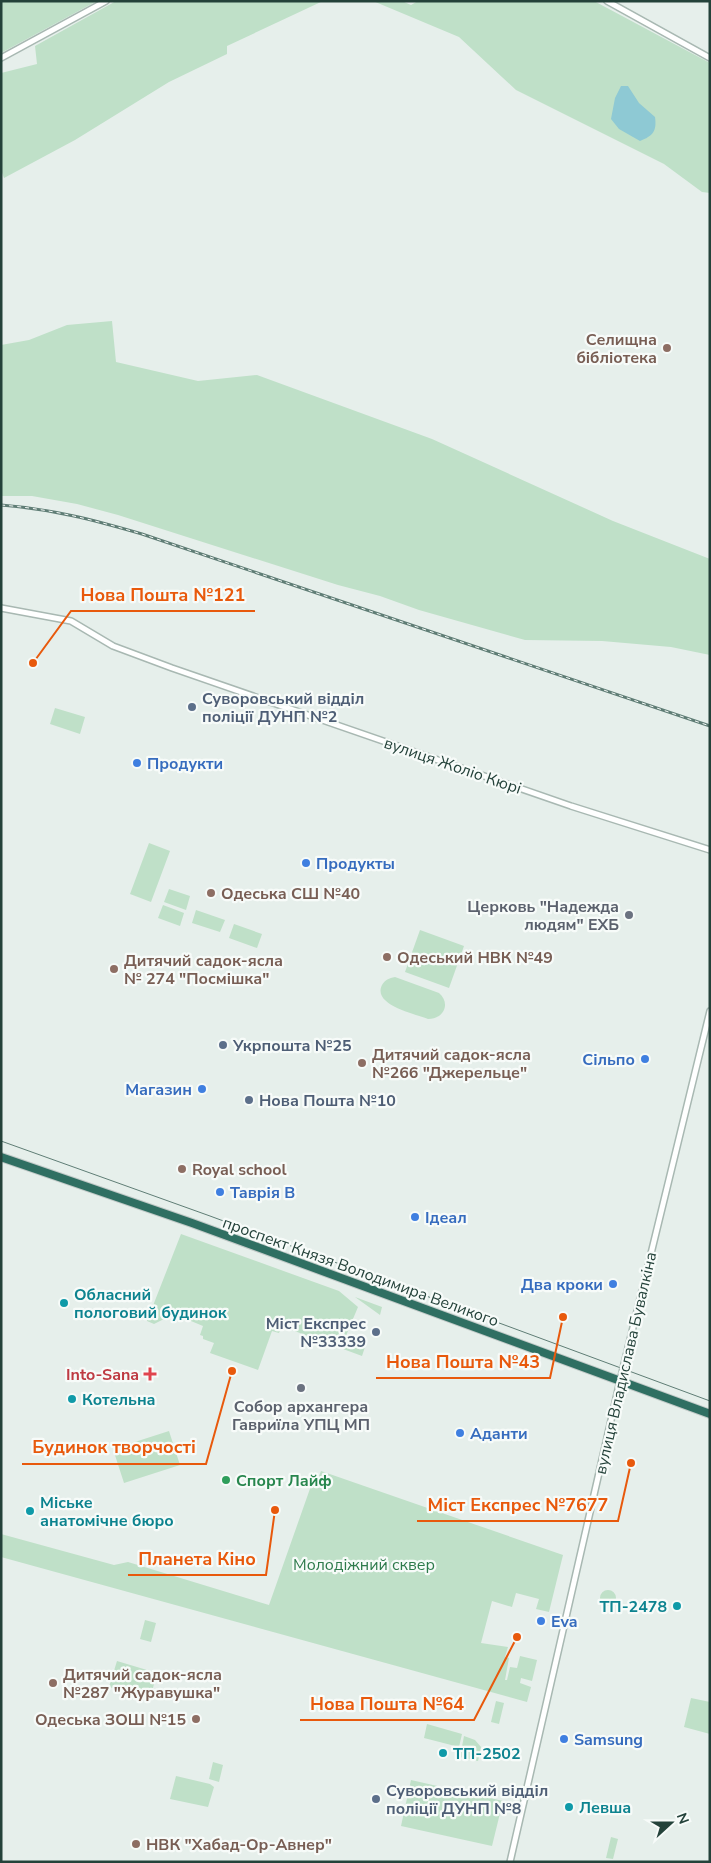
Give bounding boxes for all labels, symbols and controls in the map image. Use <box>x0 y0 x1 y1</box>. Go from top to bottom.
place label: Селищна бібліотека <box>576 329 657 369</box>
marker: Селищна бібліотека <box>661 342 673 354</box>
callout: Нова Пошта №121 <box>71 578 255 611</box>
text: Нова Пошта №121 <box>81 583 245 607</box>
place label: Суворовський відділ поліції ДУНП №2 <box>202 688 364 728</box>
marker: Суворовський відділ поліції ДУНП №2 <box>186 701 198 713</box>
street label: вулиця Жоліо Кюрі <box>381 732 524 800</box>
place label: Продукти <box>147 753 223 775</box>
marker: Продукти <box>131 757 143 769</box>
place label: Продукты <box>316 853 395 875</box>
marker: Продукты <box>300 857 312 869</box>
place label: Одеська СШ №40 <box>221 883 360 905</box>
marker: Одеська СШ №40 <box>205 887 217 899</box>
place label: Церковь "Надежда людям" ЕХБ <box>467 896 619 936</box>
marker: Церковь "Надежда людям" ЕХБ <box>623 909 635 921</box>
place label: Одеський НВК №49 <box>397 947 553 969</box>
place label: Дитячий садок-ясла № 274 "Посмішка" <box>124 950 283 990</box>
marker: Одеський НВК №49 <box>381 951 393 963</box>
marker: Дитячий садок-ясла № 274 "Посмішка" <box>108 963 120 975</box>
place label: Укрпошта №25 <box>232 1035 352 1057</box>
marker: Укрпошта №25 <box>217 1039 229 1051</box>
place label: Дитячий садок-ясла №266 "Джерельце" <box>372 1044 531 1084</box>
place label: Сільпо <box>582 1049 635 1071</box>
marker: Сільпо <box>639 1053 651 1065</box>
marker: Дитячий садок-ясла №266 "Джерельце" <box>356 1057 368 1069</box>
place label: Магазин <box>125 1079 192 1101</box>
marker: Магазин <box>196 1083 208 1095</box>
place label: Нова Пошта №10 <box>259 1090 396 1112</box>
marker: Нова Пошта №10 <box>243 1094 255 1106</box>
place label: Royal school <box>192 1159 287 1181</box>
marker: Royal school <box>176 1163 188 1175</box>
place label: Таврія В <box>230 1182 295 1204</box>
marker: Таврія В <box>214 1186 226 1198</box>
place label: Ідеал <box>425 1207 467 1229</box>
marker: Ідеал <box>409 1211 421 1223</box>
street label: проспект Князя Володимира Великого <box>219 1212 502 1332</box>
street label: вулиця Владислава Бувалкіна <box>590 1250 662 1477</box>
place label: Два кроки <box>521 1274 603 1296</box>
marker: Два кроки <box>607 1278 619 1290</box>
place label: Обласний пологовий будинок <box>74 1284 228 1324</box>
marker: Обласний пологовий будинок <box>58 1297 70 1309</box>
place label: Міст Експрес №33339 <box>266 1313 366 1353</box>
marker: Міст Експрес №33339 <box>370 1326 382 1338</box>
callout: Нова Пошта №43 <box>376 1345 550 1378</box>
text: Нова Пошта №43 <box>386 1350 540 1374</box>
place label: Into-Sana <box>66 1364 139 1386</box>
marker: Into-Sana <box>143 1367 157 1381</box>
marker: Собор архангера Гавриїла УПЦ МП <box>295 1382 307 1394</box>
place label: Котельна <box>82 1389 156 1411</box>
marker: Котельна <box>66 1393 78 1405</box>
place label: Собор архангера Гавриїла УПЦ МП <box>232 1396 370 1436</box>
place label: Аданти <box>470 1423 528 1445</box>
marker: Аданти <box>454 1427 466 1439</box>
callout: Будинок творчості <box>22 1431 206 1464</box>
text: Будинок творчості <box>32 1435 196 1459</box>
place label: Спорт Лайф <box>236 1470 332 1492</box>
marker: Спорт Лайф <box>220 1474 232 1486</box>
callout: Міст Експрес №7677 <box>417 1488 618 1521</box>
place label: Міське анатомічне бюро <box>40 1492 174 1532</box>
text: Міст Експрес №7677 <box>428 1493 608 1517</box>
marker: Міське анатомічне бюро <box>24 1505 36 1517</box>
callout: Планета Кіно <box>128 1542 266 1575</box>
text: Планета Кіно <box>138 1547 256 1571</box>
park label: Молодіжний сквер <box>293 1554 435 1576</box>
place label: ТП-2478 <box>599 1596 667 1618</box>
marker: ТП-2478 <box>671 1600 683 1612</box>
place label: Eva <box>551 1611 577 1633</box>
marker: Eva <box>535 1615 547 1627</box>
place label: Дитячий садок-ясла №287 "Журавушка" <box>63 1664 222 1704</box>
marker: Дитячий садок-ясла №287 "Журавушка" <box>47 1677 59 1689</box>
callout: Нова Пошта №64 <box>300 1687 474 1720</box>
text: Нова Пошта №64 <box>310 1692 464 1716</box>
place label: Одеська ЗОШ №15 <box>35 1709 186 1731</box>
marker: Одеська ЗОШ №15 <box>190 1713 202 1725</box>
place label: Samsung <box>574 1729 643 1751</box>
marker: Samsung <box>558 1733 570 1745</box>
place label: ТП-2502 <box>453 1743 521 1765</box>
marker: ТП-2502 <box>437 1747 449 1759</box>
place label: Суворовський відділ поліції ДУНП №8 <box>386 1780 548 1820</box>
marker: Суворовський відділ поліції ДУНП №8 <box>370 1793 382 1805</box>
place label: Левша <box>579 1797 631 1819</box>
north arrow <box>646 1798 696 1848</box>
marker: Левша <box>563 1801 575 1813</box>
text: N <box>672 1810 693 1827</box>
place label: НВК "Хабад-Ор-Авнер" <box>146 1834 332 1856</box>
marker: НВК "Хабад-Ор-Авнер" <box>130 1838 142 1850</box>

